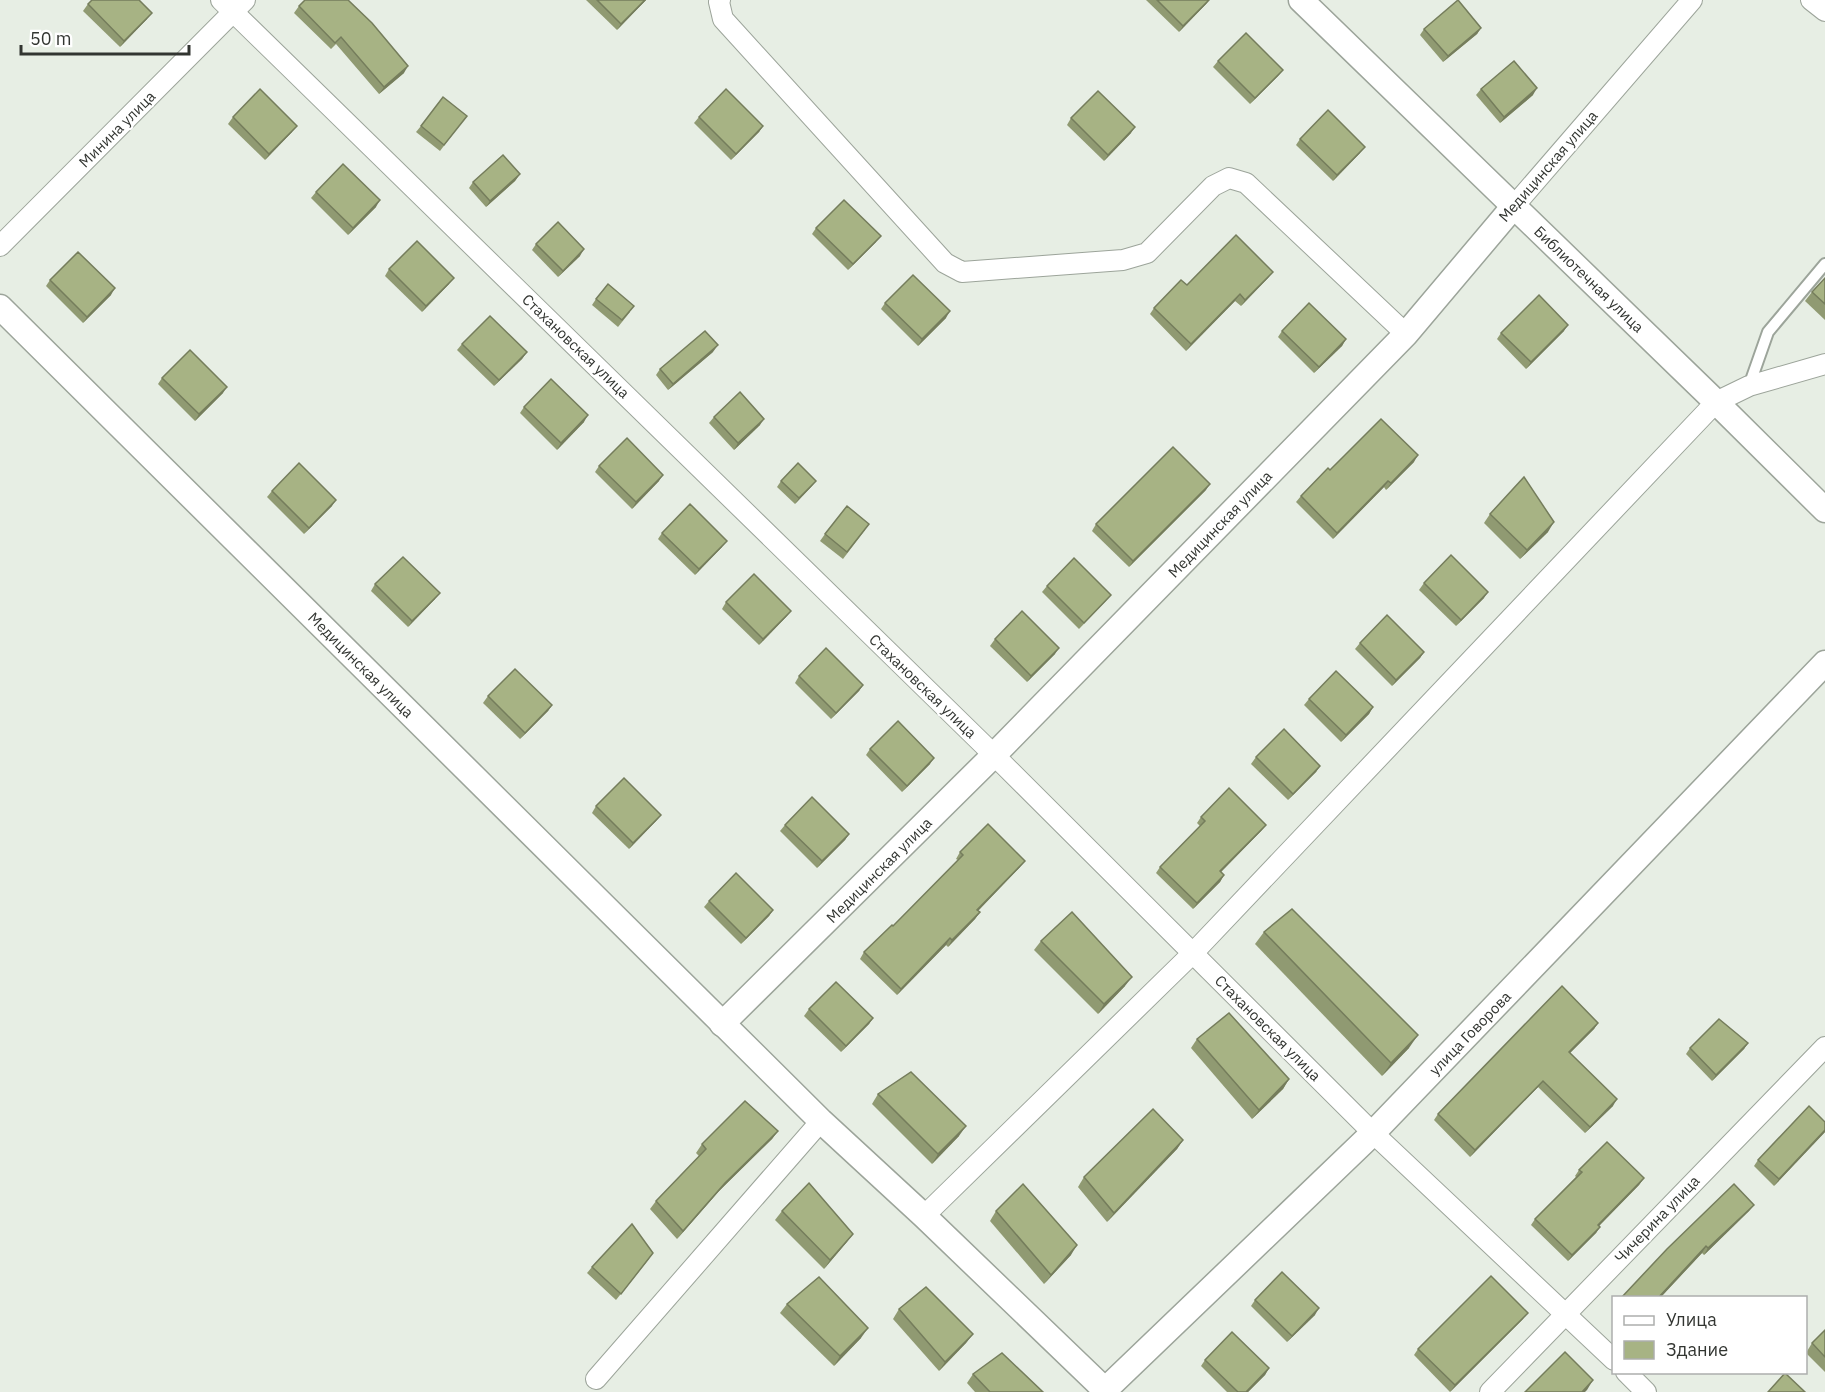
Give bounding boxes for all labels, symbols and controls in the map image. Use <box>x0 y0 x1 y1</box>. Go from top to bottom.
scale bar <box>21 18 189 56</box>
text: 50 m <box>30 27 72 50</box>
street label: Минина улица <box>75 87 159 171</box>
street label: Медицинская улица <box>1494 106 1602 226</box>
street label: Библиотечная улица <box>1530 222 1648 336</box>
street label: Стахановская улица <box>518 290 634 402</box>
street label: Медицинская улица <box>1164 466 1276 582</box>
street label: Медицинская улица <box>304 608 418 722</box>
street label: Стахановская улица <box>865 630 981 742</box>
street label: Медицинская улица <box>822 813 936 927</box>
street label: Стахановская улица <box>1211 971 1325 1085</box>
street label: улица Говорова <box>1425 987 1515 1079</box>
street label: Чичерина улица <box>1610 1171 1704 1267</box>
legend <box>1612 1296 1807 1374</box>
text: Улица <box>1666 1308 1717 1331</box>
text: Здание <box>1666 1338 1728 1361</box>

